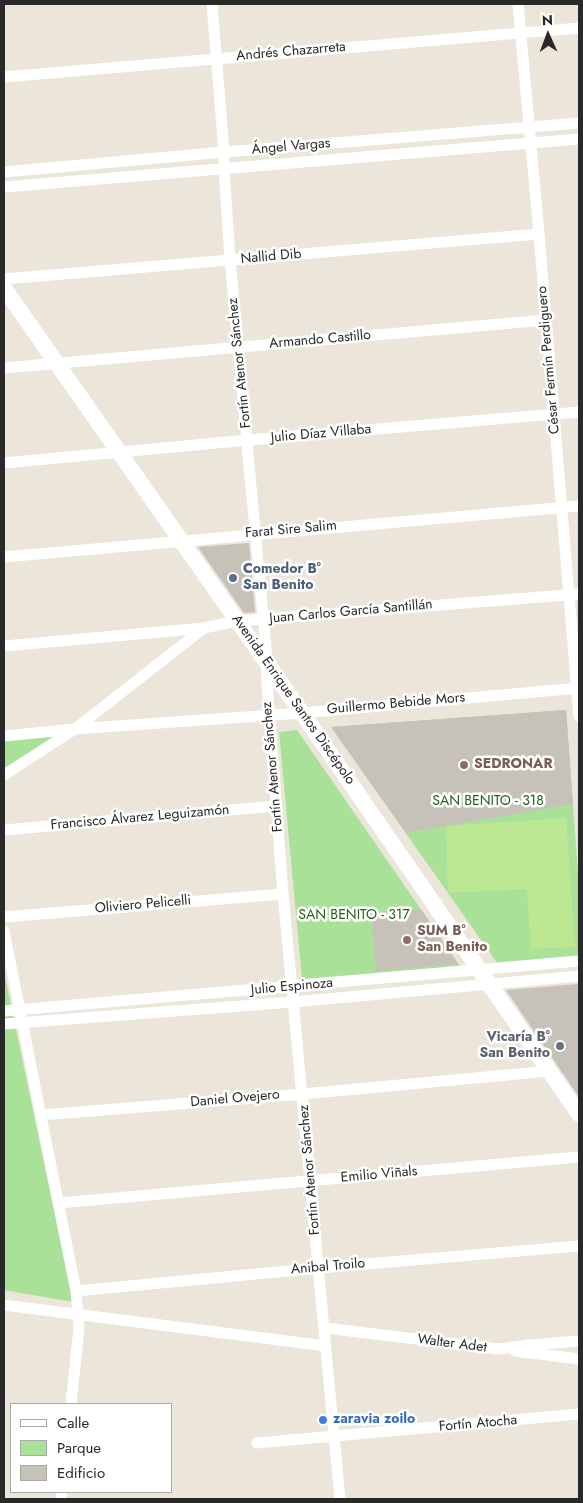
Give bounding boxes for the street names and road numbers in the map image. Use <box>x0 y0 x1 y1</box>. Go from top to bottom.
street label: Andrés Chazarreta <box>236 39 346 65</box>
street label: Ángel Vargas <box>251 135 331 159</box>
street label: Nallid Dib <box>240 246 302 268</box>
street label: César Fermín Perdiguero <box>534 285 564 435</box>
street label: Fortín Atenor Sánchez <box>225 297 255 429</box>
street label: Armando Castillo <box>269 327 371 353</box>
street label: Julio Díaz Villaba <box>270 421 372 447</box>
street label: Farat Sire Salim <box>244 518 338 542</box>
street label: Juan Carlos García Santillán <box>269 597 433 627</box>
street label: Avenida Enrique Santos Discépolo <box>228 612 358 788</box>
street label: Guillermo Bebide Mors <box>326 690 466 718</box>
street label: Fortín Atenor Sánchez <box>259 701 287 833</box>
street label: Francisco Álvarez Leguizamón <box>50 802 230 834</box>
street label: Oliviero Pelicelli <box>94 892 192 918</box>
street label: Julio Espinoza <box>250 975 334 999</box>
street label: Daniel Ovejero <box>190 1087 280 1111</box>
street label: Fortín Atenor Sánchez <box>296 1104 324 1236</box>
street label: Emilio Viñals <box>340 1163 418 1187</box>
street label: Anibal Troilo <box>290 1255 366 1279</box>
street label: Walter Adet <box>416 1331 488 1357</box>
street label: Fortín Atocha <box>438 1412 518 1436</box>

